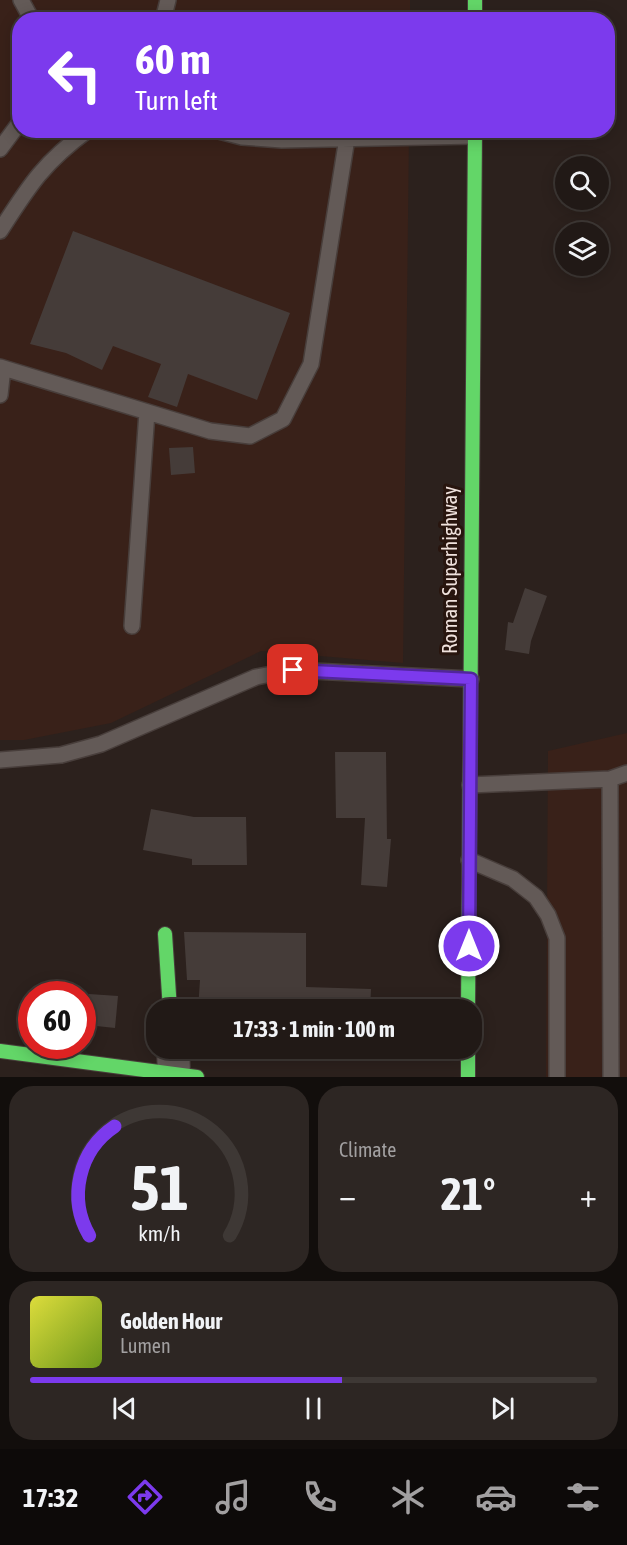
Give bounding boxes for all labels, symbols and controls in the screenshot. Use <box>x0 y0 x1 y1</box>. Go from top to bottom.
text: 60 m <box>135 35 210 83</box>
icon: left <box>36 36 114 114</box>
text: Turn left <box>135 85 218 116</box>
map controls <box>555 156 609 276</box>
button: search <box>555 156 609 210</box>
button: layers <box>555 222 609 276</box>
street label: Roman Superhighway <box>437 486 461 654</box>
pin <box>267 644 318 695</box>
icon: arrive <box>276 653 309 686</box>
position arrow <box>437 914 501 978</box>
speed limit sign: 60 <box>18 981 96 1059</box>
text: 17:33 · 1 min · 100 m <box>233 1016 395 1042</box>
text: Climate <box>339 1138 396 1161</box>
text: 51 <box>130 1152 188 1223</box>
text: 21° <box>441 1168 495 1220</box>
text: − <box>339 1176 356 1214</box>
text: + <box>580 1176 597 1214</box>
text: km/h <box>138 1221 180 1246</box>
text: Golden Hour <box>120 1308 222 1334</box>
text: Lumen <box>120 1334 171 1357</box>
icon: previous <box>108 1392 141 1425</box>
icon: pause <box>297 1392 330 1425</box>
icon: next <box>486 1392 519 1425</box>
icon: directions <box>124 1476 166 1518</box>
icon: music <box>212 1476 254 1518</box>
icon: phone <box>299 1476 341 1518</box>
icon: climate <box>387 1476 429 1518</box>
icon: car <box>475 1476 517 1518</box>
icon: filters <box>562 1476 604 1518</box>
text: 17:32 <box>23 1482 78 1513</box>

